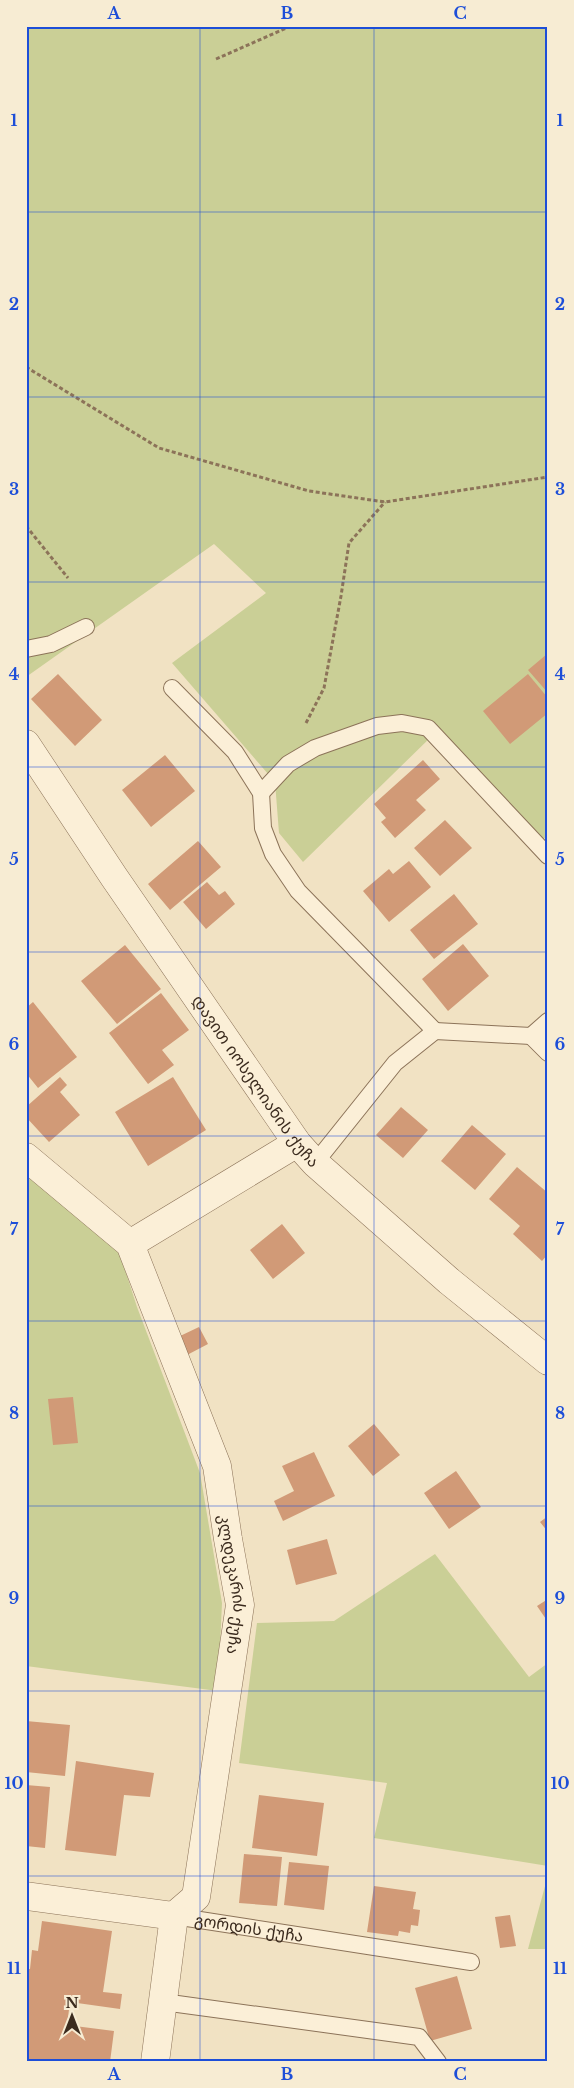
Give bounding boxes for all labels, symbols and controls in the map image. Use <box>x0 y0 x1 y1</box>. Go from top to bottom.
text: A <box>107 3 122 23</box>
text: B <box>281 3 294 23</box>
text: C <box>453 3 467 23</box>
text: 1 <box>11 110 18 130</box>
text: 1 <box>557 110 564 130</box>
text: 2 <box>9 294 19 314</box>
text: 2 <box>555 294 565 314</box>
text: 3 <box>9 479 19 499</box>
text: 3 <box>555 479 565 499</box>
text: 4 <box>9 664 19 684</box>
text: 4 <box>555 664 565 684</box>
text: 5 <box>9 849 19 869</box>
text: 5 <box>555 849 565 869</box>
street label: დავით იოსელიანის ქუჩა <box>187 991 324 1171</box>
text: 6 <box>9 1034 20 1054</box>
text: 6 <box>555 1034 566 1054</box>
text: 7 <box>10 1219 19 1239</box>
text: 7 <box>556 1219 565 1239</box>
text: 8 <box>9 1403 19 1423</box>
text: 8 <box>555 1403 565 1423</box>
street label: კლდეკარის ქუჩა <box>214 1513 250 1656</box>
text: 9 <box>9 1588 20 1608</box>
text: 9 <box>555 1588 566 1608</box>
text: 10 <box>4 1773 24 1793</box>
text: 10 <box>550 1773 570 1793</box>
street label: გორდის ქუჩა <box>193 1909 305 1946</box>
text: 11 <box>7 1958 21 1978</box>
text: 11 <box>553 1958 567 1978</box>
north arrow <box>48 1990 98 2040</box>
text: N <box>65 1994 79 2012</box>
text: A <box>107 2064 122 2084</box>
text: B <box>281 2064 294 2084</box>
text: C <box>453 2064 467 2084</box>

